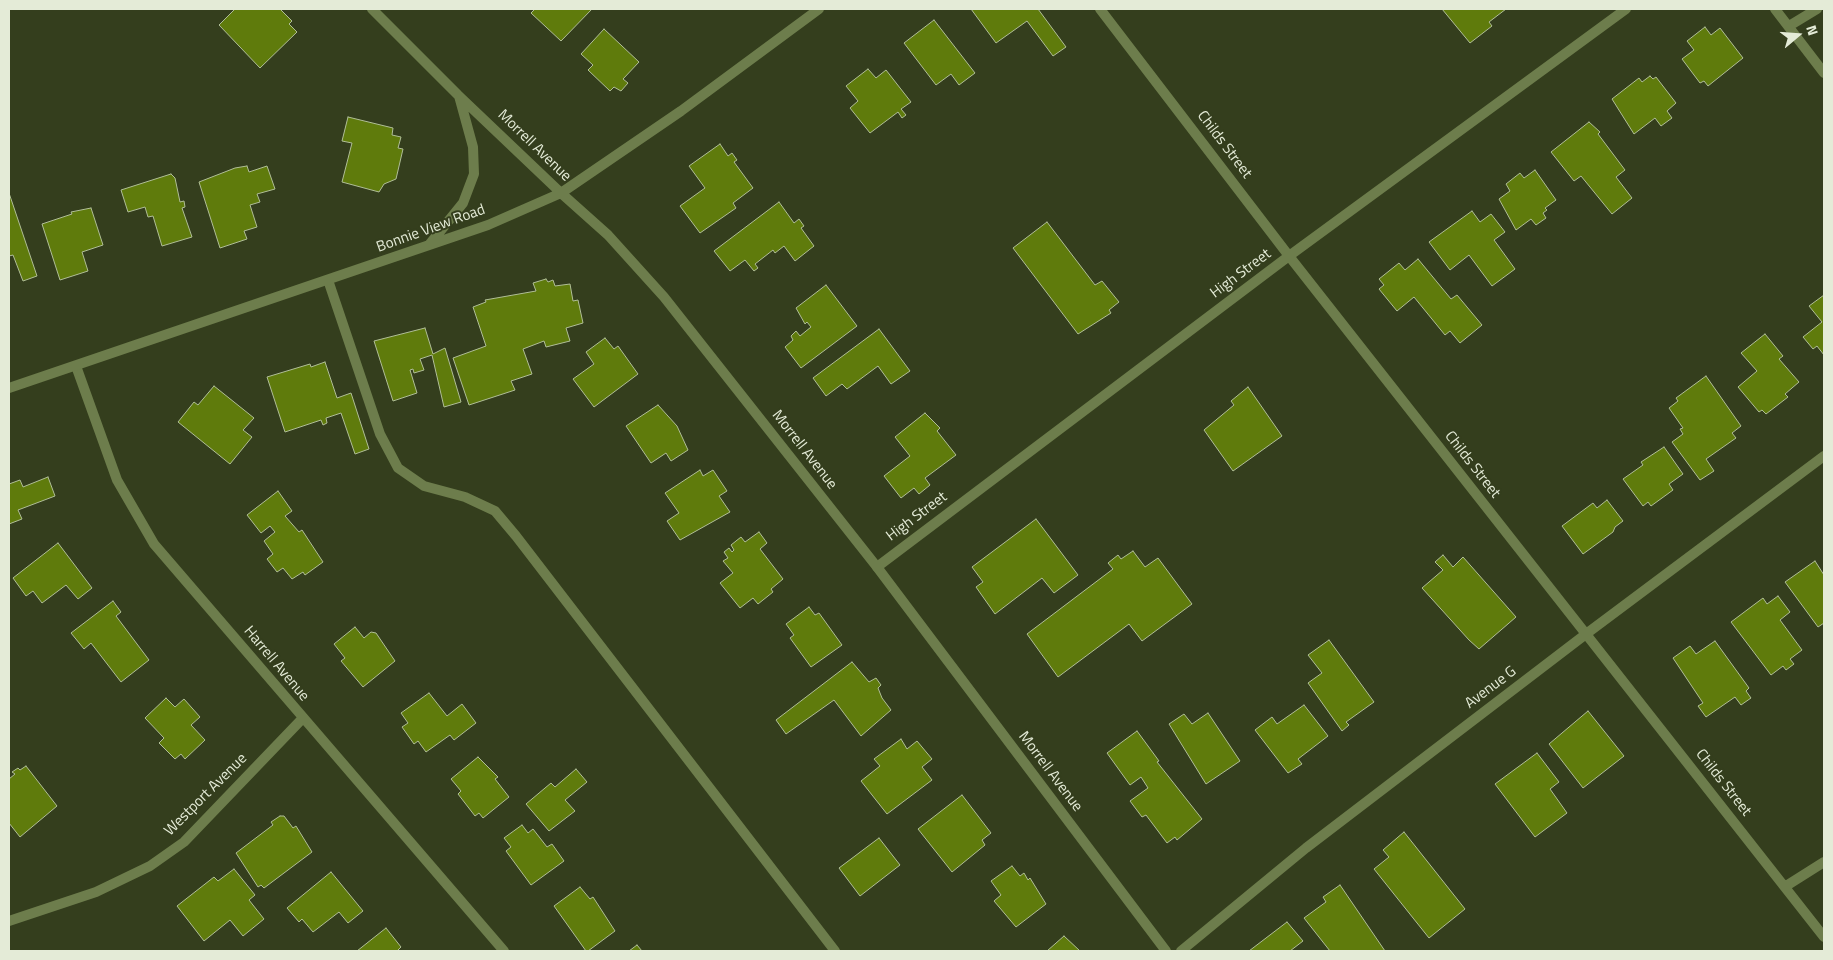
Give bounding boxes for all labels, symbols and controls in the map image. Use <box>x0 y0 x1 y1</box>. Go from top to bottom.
north arrow <box>1773 10 1823 60</box>
text: N <box>1801 22 1824 38</box>
street label: Morrell Avenue <box>493 106 575 186</box>
street label: Childs Street <box>1193 108 1255 182</box>
street label: Bonnie View Road <box>374 201 488 257</box>
street label: High Street <box>1207 245 1275 303</box>
street label: Morrell Avenue <box>768 407 840 493</box>
street label: Childs Street <box>1440 428 1504 502</box>
street label: High Street <box>883 488 951 546</box>
street label: Harrell Avenue <box>239 623 313 705</box>
street label: Avenue G <box>1462 663 1520 713</box>
street label: Morrell Avenue <box>1014 728 1086 816</box>
street label: Childs Street <box>1691 746 1755 820</box>
street label: Westport Avenue <box>161 750 251 840</box>

